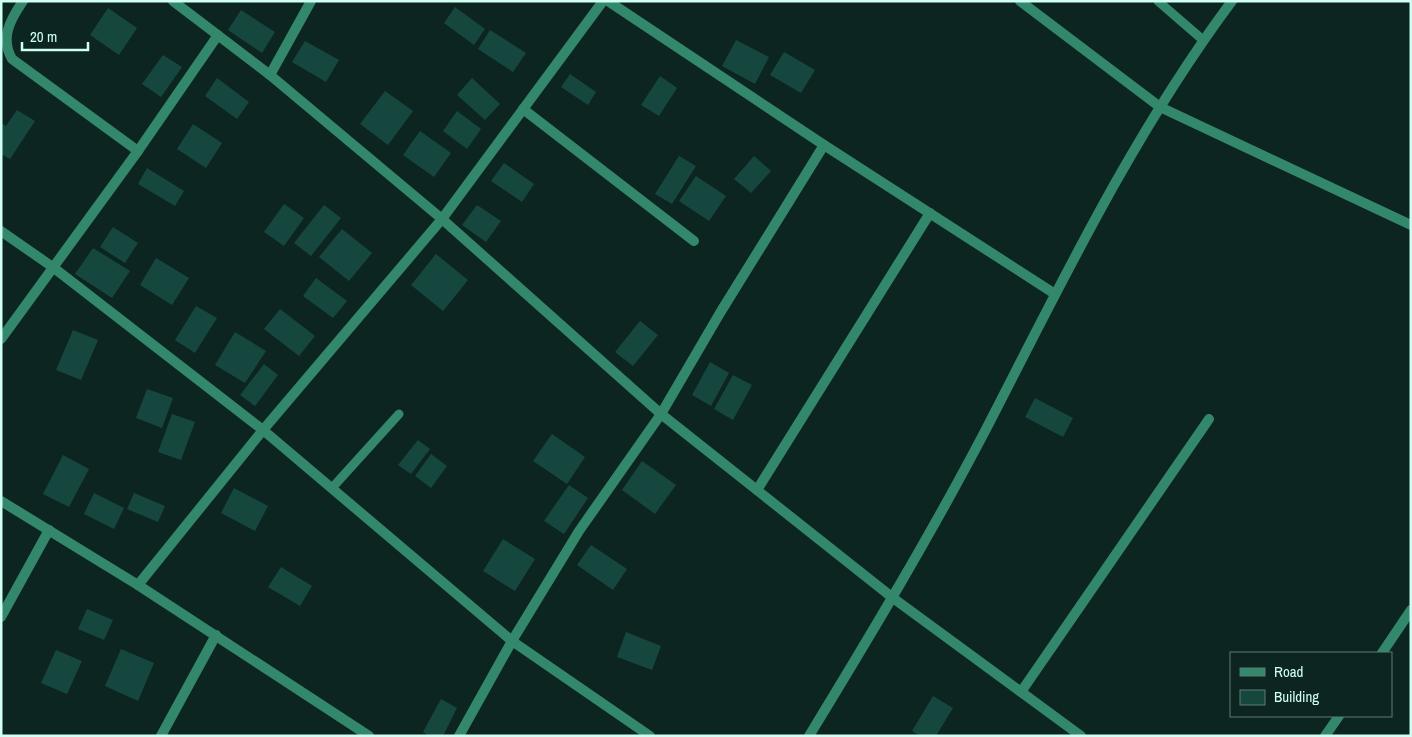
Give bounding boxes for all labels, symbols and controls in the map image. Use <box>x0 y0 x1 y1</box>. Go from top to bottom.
scale bar <box>22 20 89 52</box>
text: 20 m <box>30 26 57 47</box>
legend <box>1230 652 1392 717</box>
text: Road <box>1274 661 1303 682</box>
text: Building <box>1274 686 1319 707</box>

